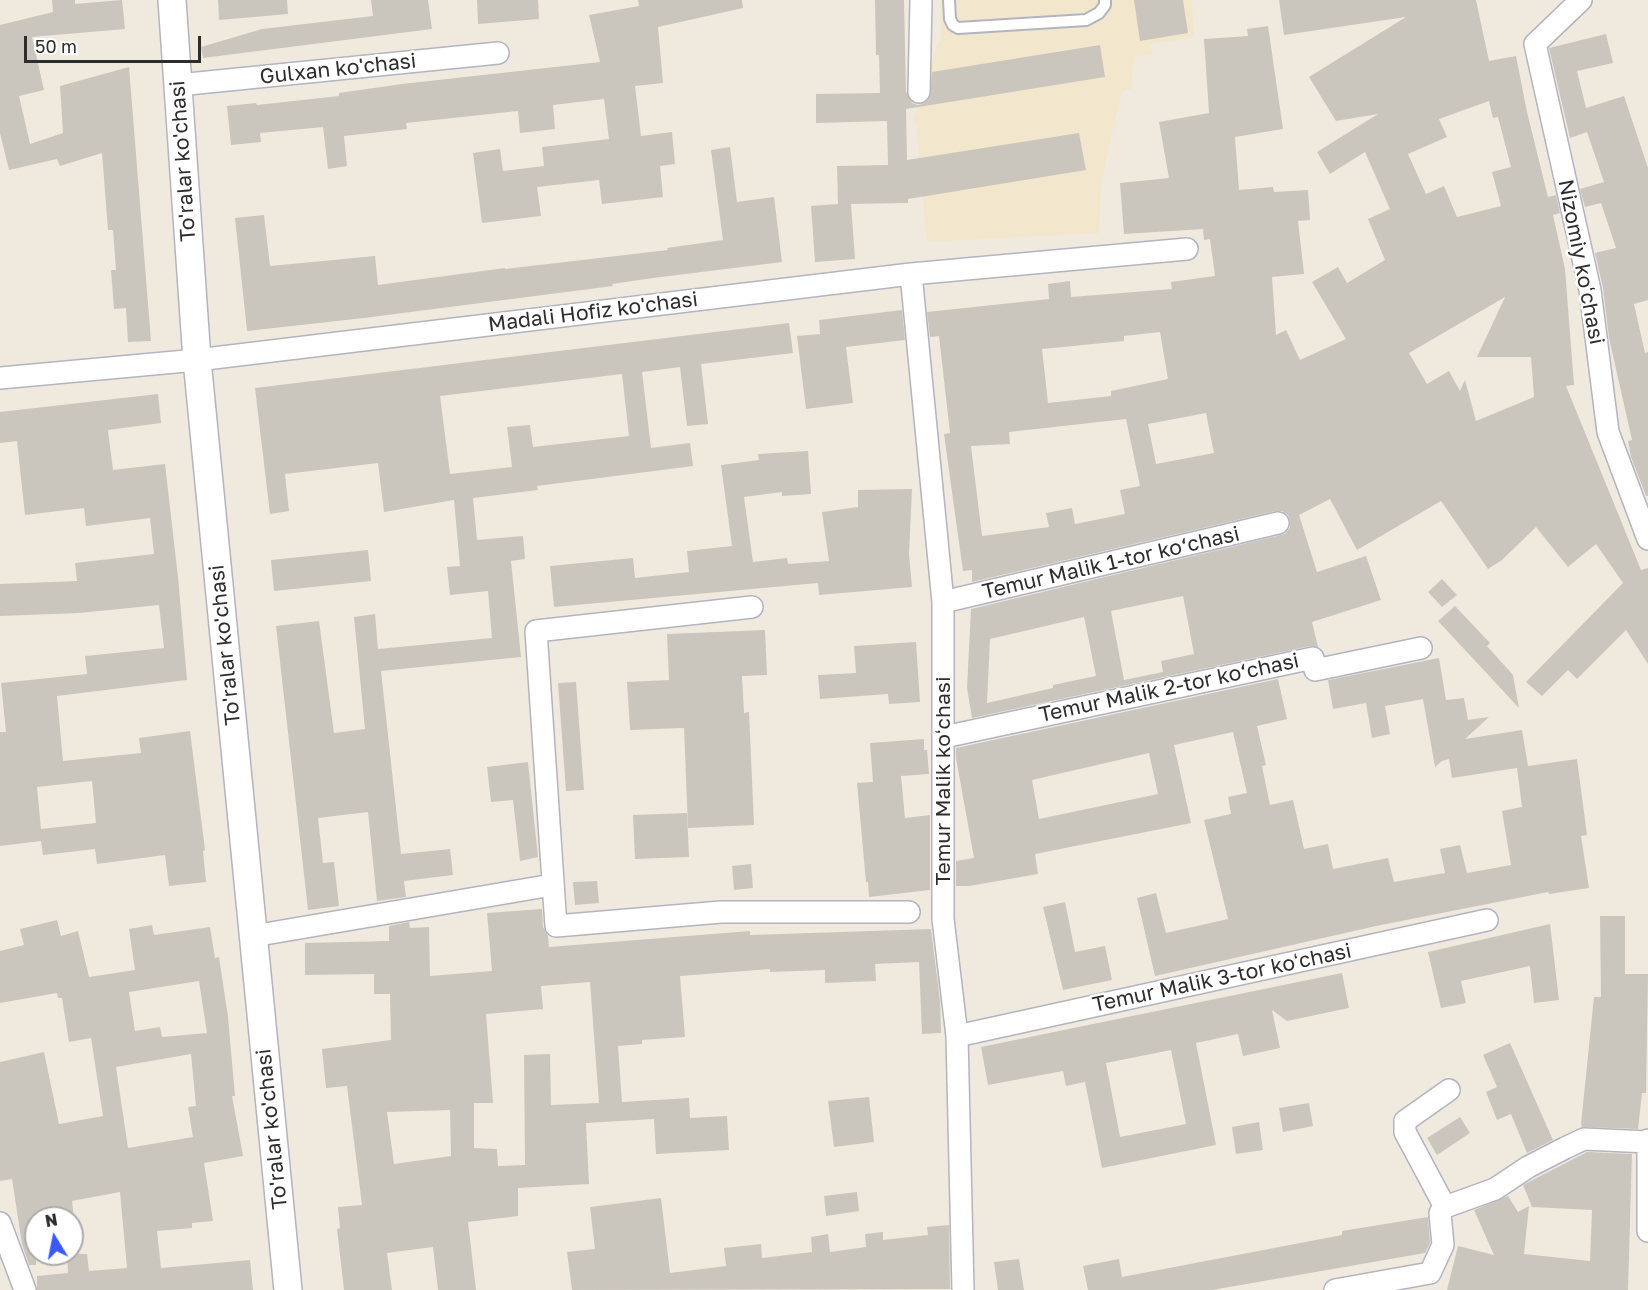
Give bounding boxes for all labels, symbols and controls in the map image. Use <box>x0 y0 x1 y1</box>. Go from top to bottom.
scale bar <box>27 24 204 62</box>
text: 50 m <box>35 35 77 57</box>
street label: Gulxan ko'chasi <box>258 48 418 90</box>
street label: To'ralar ko'chasi <box>165 80 201 242</box>
street label: Nizomiy koʻchasi <box>1553 177 1609 347</box>
street label: Madali Hofiz ko'chasi <box>487 287 699 337</box>
street label: Temur Malik 1-tor ko‘chasi <box>980 521 1242 605</box>
street label: To'ralar ko'chasi <box>204 564 246 726</box>
street label: Temur Malik 2-tor ko‘chasi <box>1037 648 1301 728</box>
street label: Temur Malik koʻchasi <box>930 676 956 886</box>
street label: Temur Malik 3-tor koʻchasi <box>1090 938 1354 1018</box>
street label: To'ralar ko'chasi <box>251 1048 293 1210</box>
north arrow <box>24 1206 84 1266</box>
text: N <box>43 1209 59 1231</box>

